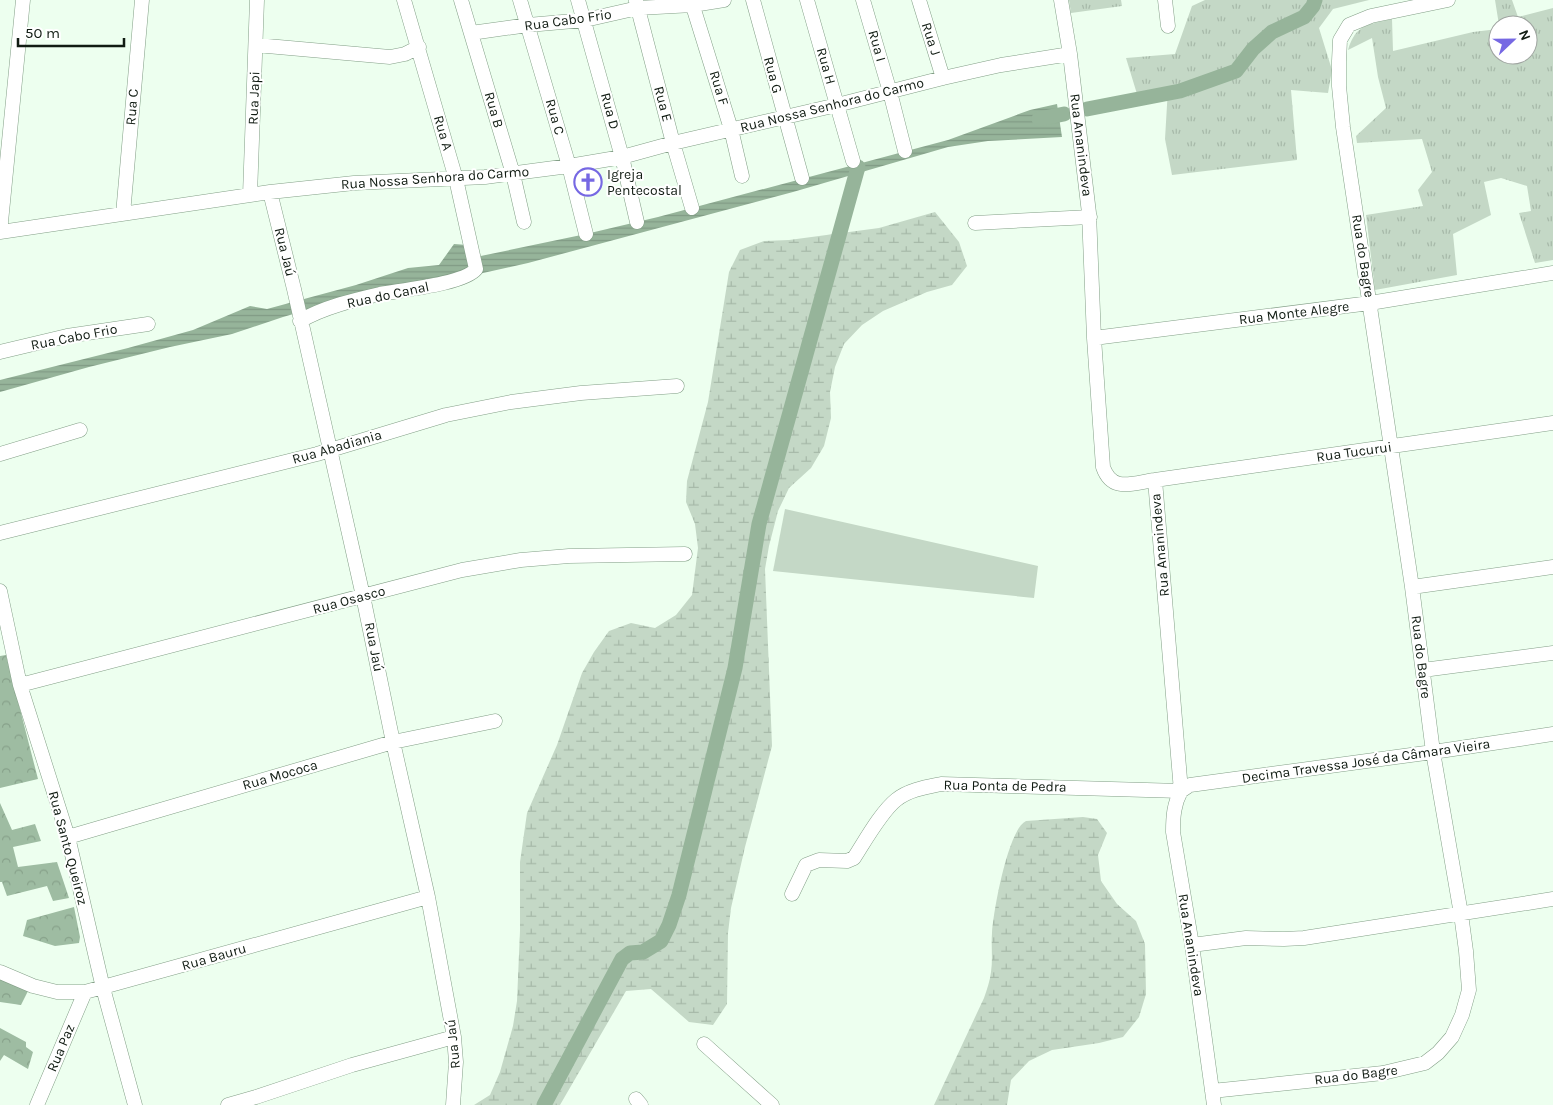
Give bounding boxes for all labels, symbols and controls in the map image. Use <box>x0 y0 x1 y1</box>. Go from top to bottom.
street label: Rua Cabo Frio <box>523 5 613 35</box>
scale bar <box>18 15 124 47</box>
north arrow <box>1488 15 1538 65</box>
street label: Rua J <box>918 20 944 58</box>
text: 50 m <box>25 24 60 42</box>
text: N <box>1515 27 1534 43</box>
street label: Rua I <box>864 28 890 64</box>
street label: Rua H <box>813 46 839 86</box>
street label: Rua G <box>760 55 786 95</box>
street label: Rua F <box>706 69 732 107</box>
street label: Rua Japi <box>245 71 263 125</box>
street label: Rua Nossa Senhora do Carmo <box>738 74 926 136</box>
street label: Rua E <box>650 84 676 124</box>
street label: Rua C <box>122 88 142 126</box>
street label: Rua B <box>481 90 507 130</box>
street label: Rua D <box>597 91 623 131</box>
street label: Rua Ananindeva <box>1066 93 1096 197</box>
street label: Rua C <box>542 97 568 137</box>
street label: Rua A <box>430 113 456 153</box>
street label: Rua Nossa Senhora do Carmo <box>340 163 530 193</box>
place label: Igreja Pentecostal <box>607 166 682 199</box>
church icon: Igreja Pentecostal <box>573 167 603 197</box>
street label: Rua do Bagre <box>1348 213 1378 299</box>
street label: Rua Jaú <box>271 226 299 278</box>
street label: Rua do Canal <box>345 278 431 312</box>
street label: Rua Monte Alegre <box>1238 298 1350 328</box>
street label: Rua Cabo Frio <box>29 320 119 354</box>
street label: Rua Abadiania <box>290 426 384 468</box>
street label: Rua Tucurui <box>1315 438 1393 466</box>
street label: Rua Ananindeva <box>1147 493 1173 597</box>
street label: Rua Osasco <box>311 582 387 618</box>
street label: Rua do Bagre <box>1407 614 1435 700</box>
street label: Rua Jaú <box>361 621 387 673</box>
street label: Decima Travessa José da Câmara Vieira <box>1241 735 1491 787</box>
street label: Rua Mococa <box>240 756 320 794</box>
street label: Rua Ponta de Pedra <box>943 776 1067 796</box>
street label: Rua Santo Queiroz <box>45 789 91 907</box>
street label: Rua Ananindeva <box>1175 893 1207 997</box>
street label: Rua Bauru <box>180 940 248 974</box>
street label: Rua Jaú <box>442 1018 464 1070</box>
street label: Rua Paz <box>43 1022 79 1074</box>
street label: Rua do Bagre <box>1313 1061 1399 1089</box>

